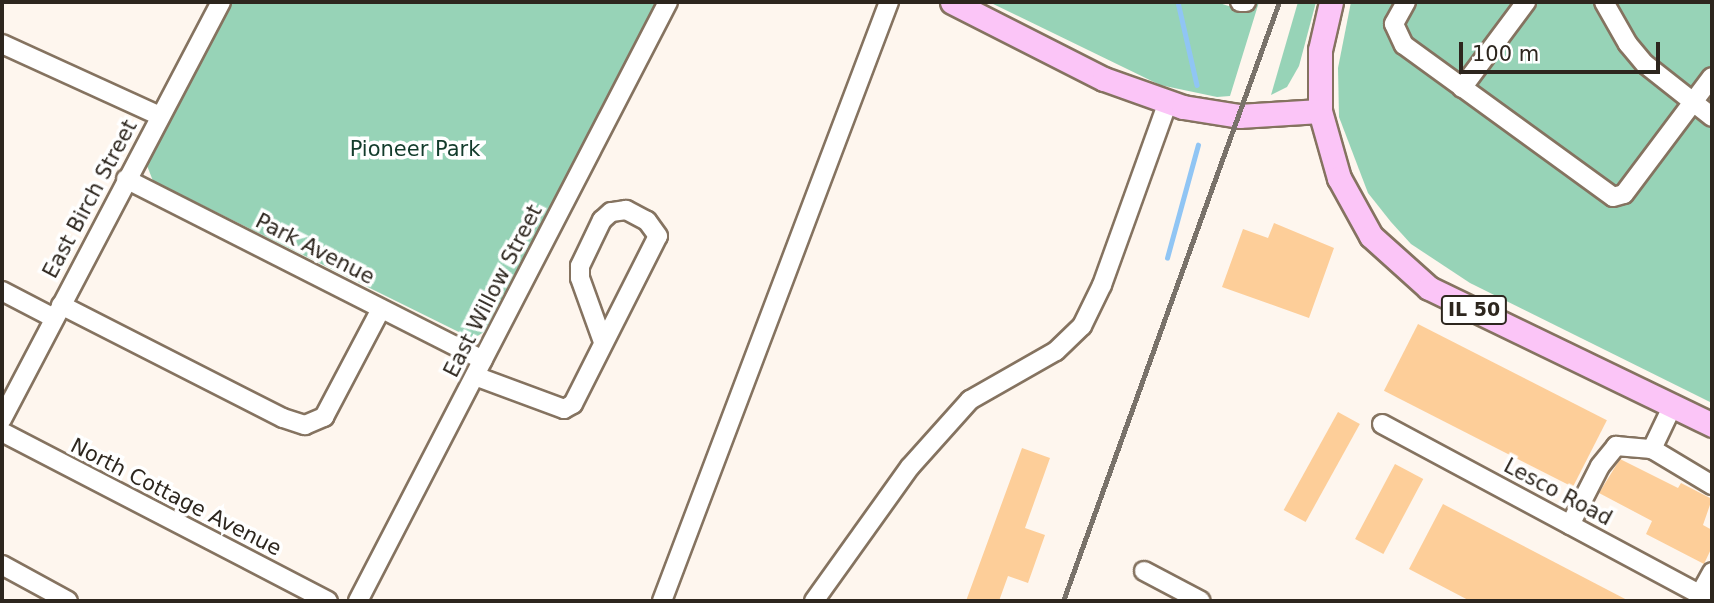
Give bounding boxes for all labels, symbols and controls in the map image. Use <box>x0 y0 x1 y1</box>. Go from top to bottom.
scale bar <box>1462 28 1663 72</box>
text: 100 m <box>1472 42 1539 66</box>
street label: East Birch Street <box>38 115 142 283</box>
park label: Pioneer Park <box>350 136 480 162</box>
street label: East Willow Street <box>439 200 547 382</box>
street label: Park Avenue <box>251 208 379 290</box>
road number: IL 50 <box>1441 294 1507 326</box>
street label: North Cottage Avenue <box>66 433 286 561</box>
street label: Lesco Road <box>1500 453 1616 531</box>

